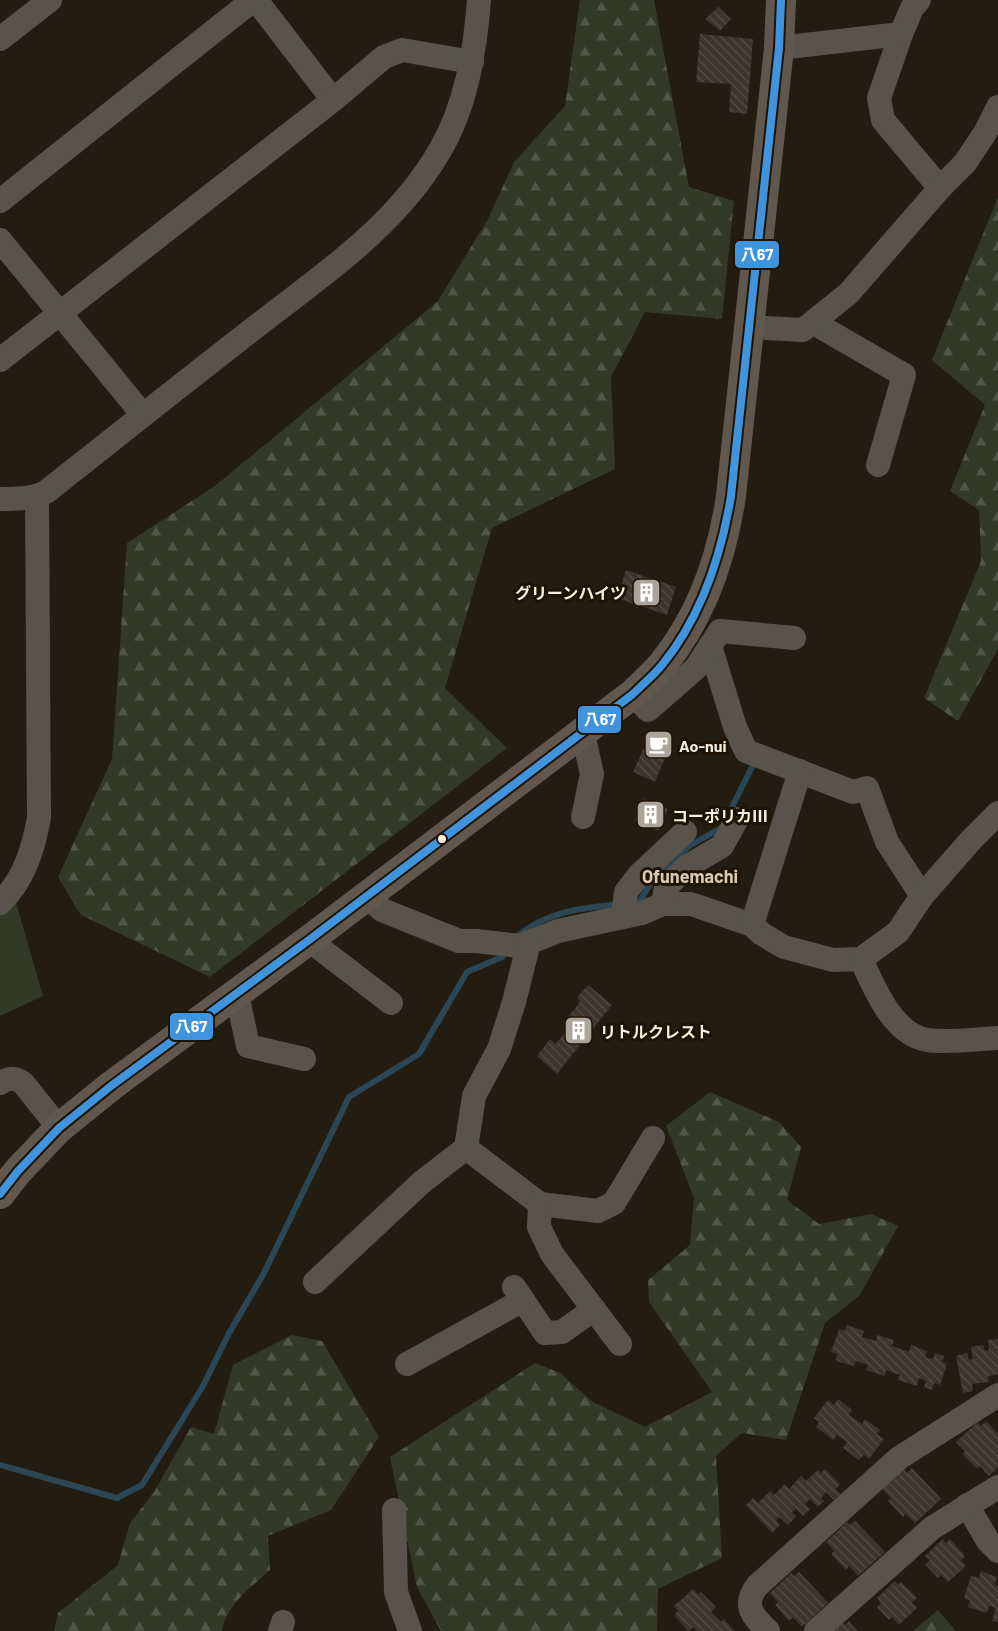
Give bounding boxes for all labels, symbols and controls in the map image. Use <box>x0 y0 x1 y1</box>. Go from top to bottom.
line badge: 八67 <box>734 240 780 269</box>
text: 八67 <box>741 244 773 263</box>
building icon: グリーンハイツ <box>631 576 663 608</box>
place label: グリーンハイツ <box>515 583 626 602</box>
line badge: 八67 <box>577 705 622 734</box>
text: 八67 <box>584 709 616 728</box>
cafe icon: Ao-nui <box>642 729 674 761</box>
place label: Ao-nui <box>679 736 726 755</box>
building icon: コーポリカⅢ <box>635 799 667 831</box>
place label: コーポリカⅢ <box>672 806 768 825</box>
unlabelled marker <box>436 833 448 845</box>
district label: Ofunemachi <box>642 865 738 887</box>
line badge: 八67 <box>169 1012 214 1041</box>
building icon: リトルクレスト <box>563 1015 595 1047</box>
text: 八67 <box>175 1016 207 1035</box>
place label: リトルクレスト <box>600 1022 712 1041</box>

